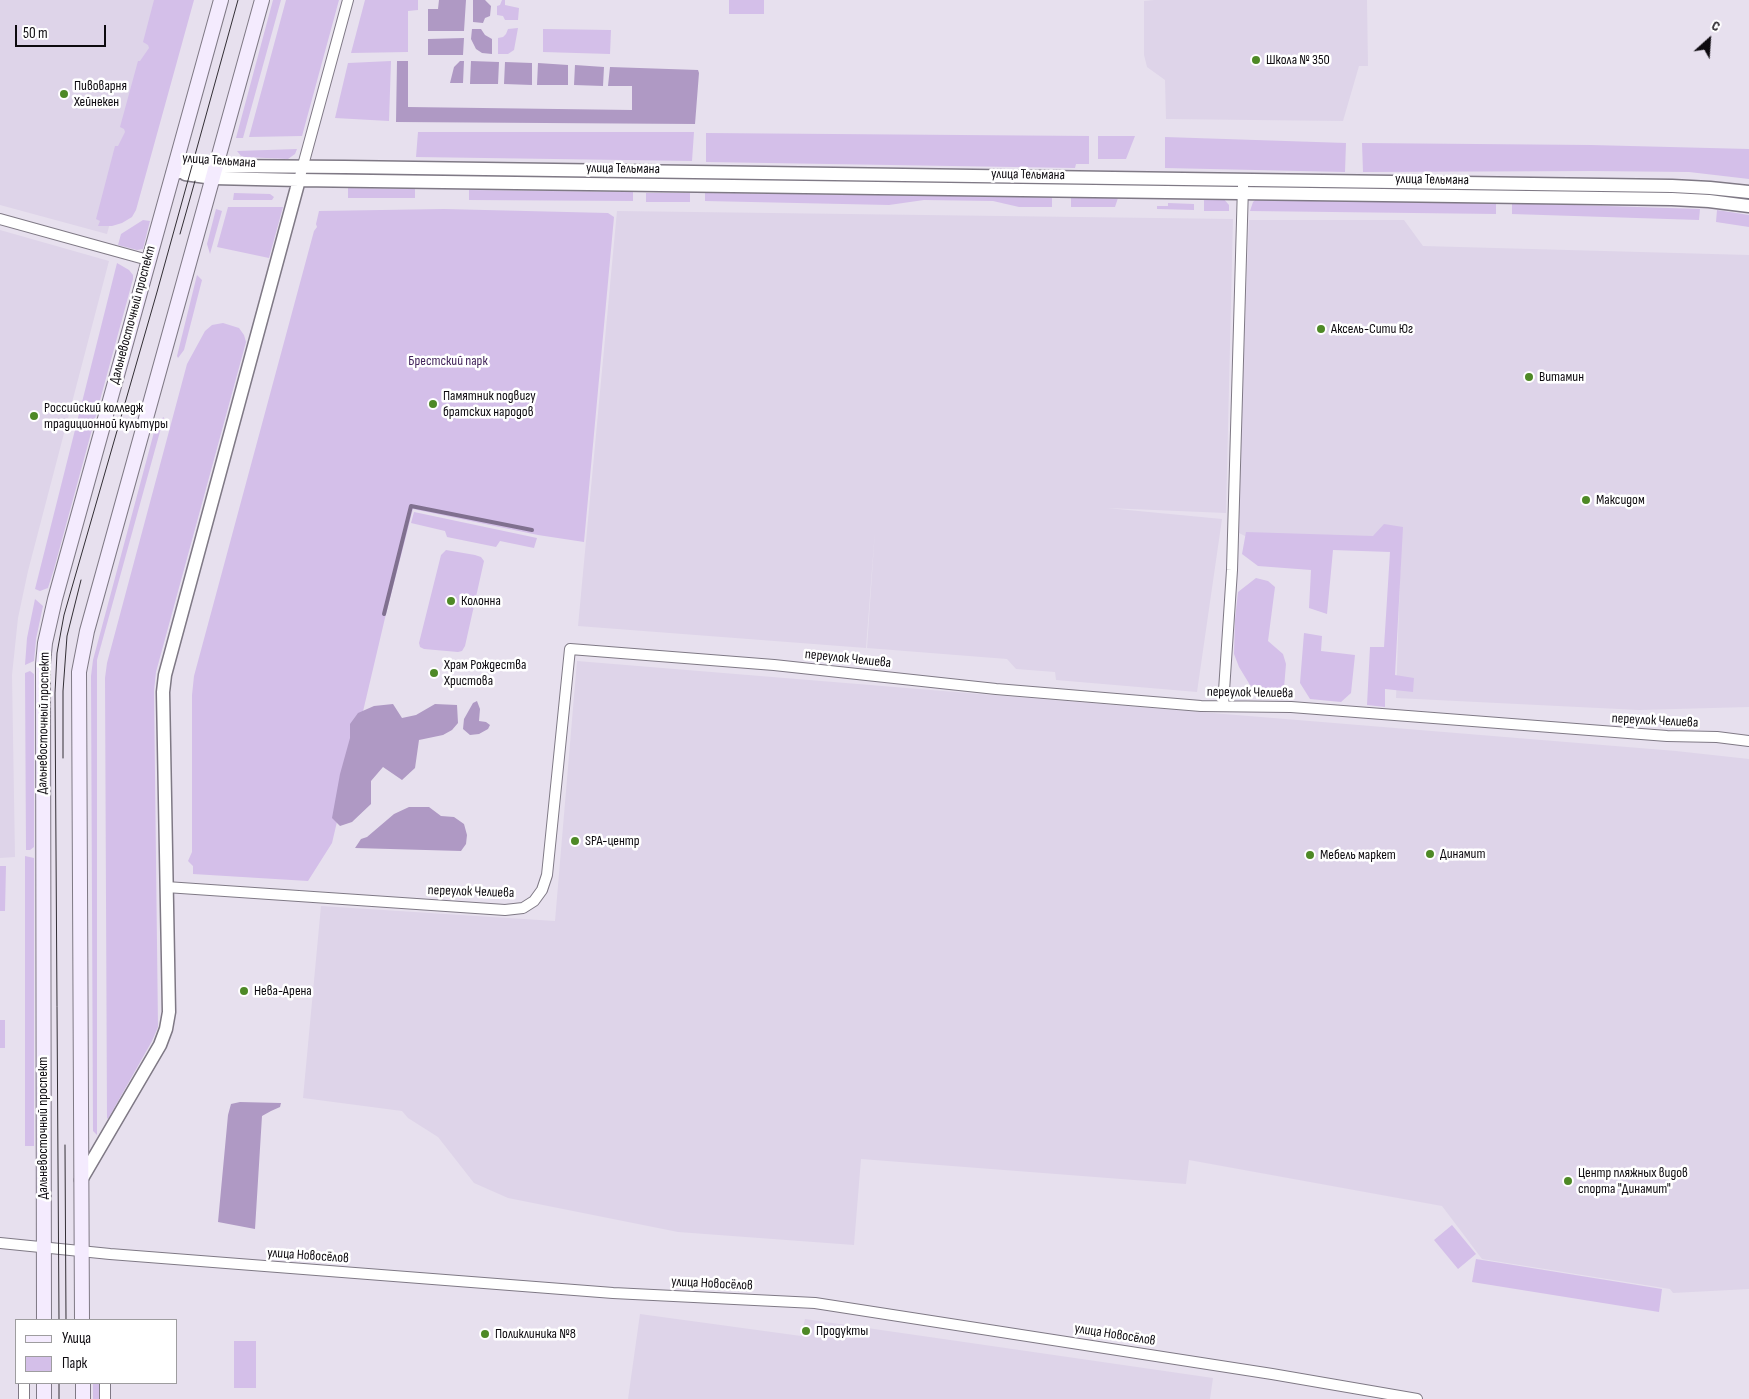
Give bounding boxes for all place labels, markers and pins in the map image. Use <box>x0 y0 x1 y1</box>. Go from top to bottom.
place label: Школа № 350 <box>1266 52 1330 68</box>
marker: Школа № 350 <box>1250 54 1262 66</box>
place label: Пивоварня Хейнекен <box>74 78 127 110</box>
marker: Пивоварня Хейнекен <box>58 88 70 100</box>
place label: Аксель-Сити Юг <box>1331 321 1413 337</box>
marker: Аксель-Сити Юг <box>1315 323 1327 335</box>
place label: Витамин <box>1539 369 1584 385</box>
marker: Витамин <box>1523 371 1535 383</box>
place label: Памятник подвигу братских народов <box>443 388 536 421</box>
marker: Памятник подвигу братских народов <box>427 398 439 410</box>
place label: Российский колледж традиционной культуры <box>44 400 168 432</box>
marker: Российский колледж традиционной культуры <box>28 410 40 422</box>
place label: Максидом <box>1596 492 1645 508</box>
marker: Максидом <box>1580 494 1592 506</box>
place label: Колонна <box>461 593 501 609</box>
marker: Колонна <box>445 595 457 607</box>
place label: Храм Рождества Христова <box>444 657 526 690</box>
marker: Храм Рождества Христова <box>428 667 440 679</box>
place label: SPA-центр <box>585 833 640 849</box>
marker: SPA-центр <box>569 835 581 847</box>
place label: Динамит <box>1440 846 1485 862</box>
place label: Мебель маркет <box>1320 847 1396 863</box>
marker: Динамит <box>1424 848 1436 860</box>
marker: Мебель маркет <box>1304 849 1316 861</box>
place label: Нева-Арена <box>254 983 312 999</box>
marker: Нева-Арена <box>238 985 250 997</box>
place label: Центр пляжных видов спорта "Динамит" <box>1578 1165 1688 1198</box>
marker: Центр пляжных видов спорта "Динамит" <box>1562 1175 1574 1187</box>
place label: Продукты <box>816 1323 868 1339</box>
marker: Продукты <box>800 1325 812 1337</box>
place label: Поликлиника №8 <box>495 1326 576 1342</box>
marker: Поликлиника №8 <box>479 1328 491 1340</box>

